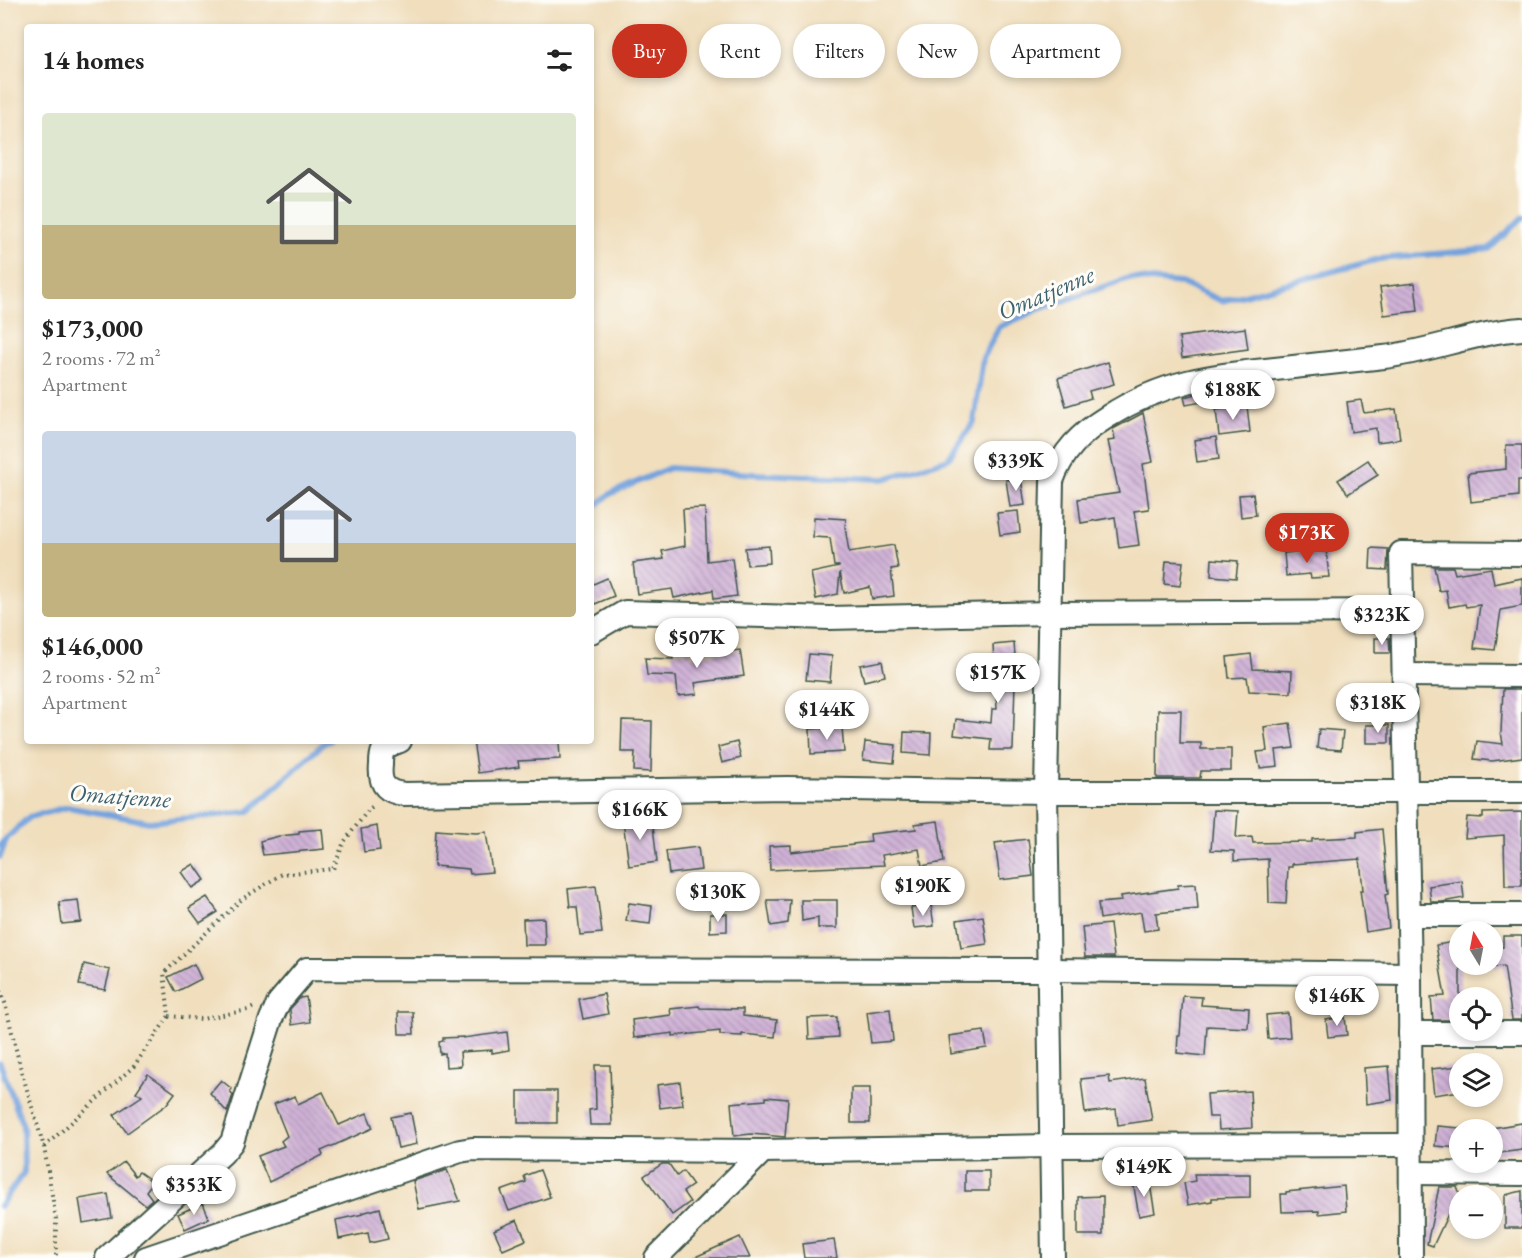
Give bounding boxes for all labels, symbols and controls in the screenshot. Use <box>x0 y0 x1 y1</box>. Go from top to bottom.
chip: Buy <box>612 24 687 78</box>
chip: Rent <box>699 24 781 78</box>
chip: Filters <box>793 24 885 78</box>
chip: New <box>897 24 978 78</box>
chip: Apartment <box>990 24 1121 78</box>
text: 14 homes <box>42 43 144 77</box>
icon: filters <box>543 44 576 77</box>
icon: home <box>255 152 363 260</box>
water label: Omatjenne <box>993 258 1099 327</box>
text: $173,000 <box>42 311 143 345</box>
text: 2 rooms · 72 m² <box>42 345 161 371</box>
pin: $188K <box>1191 370 1275 421</box>
text: Apartment <box>42 371 127 397</box>
text: $188K <box>1205 376 1261 402</box>
pin: $339K <box>974 441 1058 492</box>
text: $339K <box>988 447 1044 473</box>
icon: home <box>255 470 363 578</box>
pin: $173K <box>1265 513 1349 564</box>
text: $173K <box>1279 519 1335 545</box>
pin: $323K <box>1340 595 1424 646</box>
text: $323K <box>1354 601 1410 627</box>
pin: $507K <box>655 618 739 669</box>
text: $507K <box>669 624 725 650</box>
text: $146,000 <box>42 629 143 663</box>
pin: $157K <box>956 653 1040 704</box>
text: $157K <box>970 659 1026 685</box>
text: 2 rooms · 52 m² <box>42 663 161 689</box>
pin: $318K <box>1336 683 1420 734</box>
text: Apartment <box>42 689 127 715</box>
text: $318K <box>1350 689 1406 715</box>
pin: $144K <box>785 690 869 741</box>
text: $144K <box>799 696 855 722</box>
water label: Omatjenne <box>68 776 173 815</box>
pin: $166K <box>598 790 682 841</box>
text: $166K <box>612 796 668 822</box>
pin: $190K <box>881 866 965 917</box>
pin: $130K <box>676 872 760 923</box>
text: $190K <box>895 872 951 898</box>
text: $130K <box>690 878 746 904</box>
north arrow <box>1449 921 1503 975</box>
map controls <box>1449 921 1503 1239</box>
pin: $146K <box>1295 976 1379 1027</box>
text: $146K <box>1309 982 1365 1008</box>
button: locate <box>1449 987 1503 1041</box>
button: layers <box>1449 1053 1503 1107</box>
button: + <box>1449 1119 1503 1173</box>
pin: $149K <box>1102 1147 1186 1198</box>
text: $149K <box>1116 1153 1172 1179</box>
pin: $353K <box>152 1165 236 1216</box>
text: $353K <box>166 1171 222 1197</box>
button: − <box>1449 1185 1503 1239</box>

